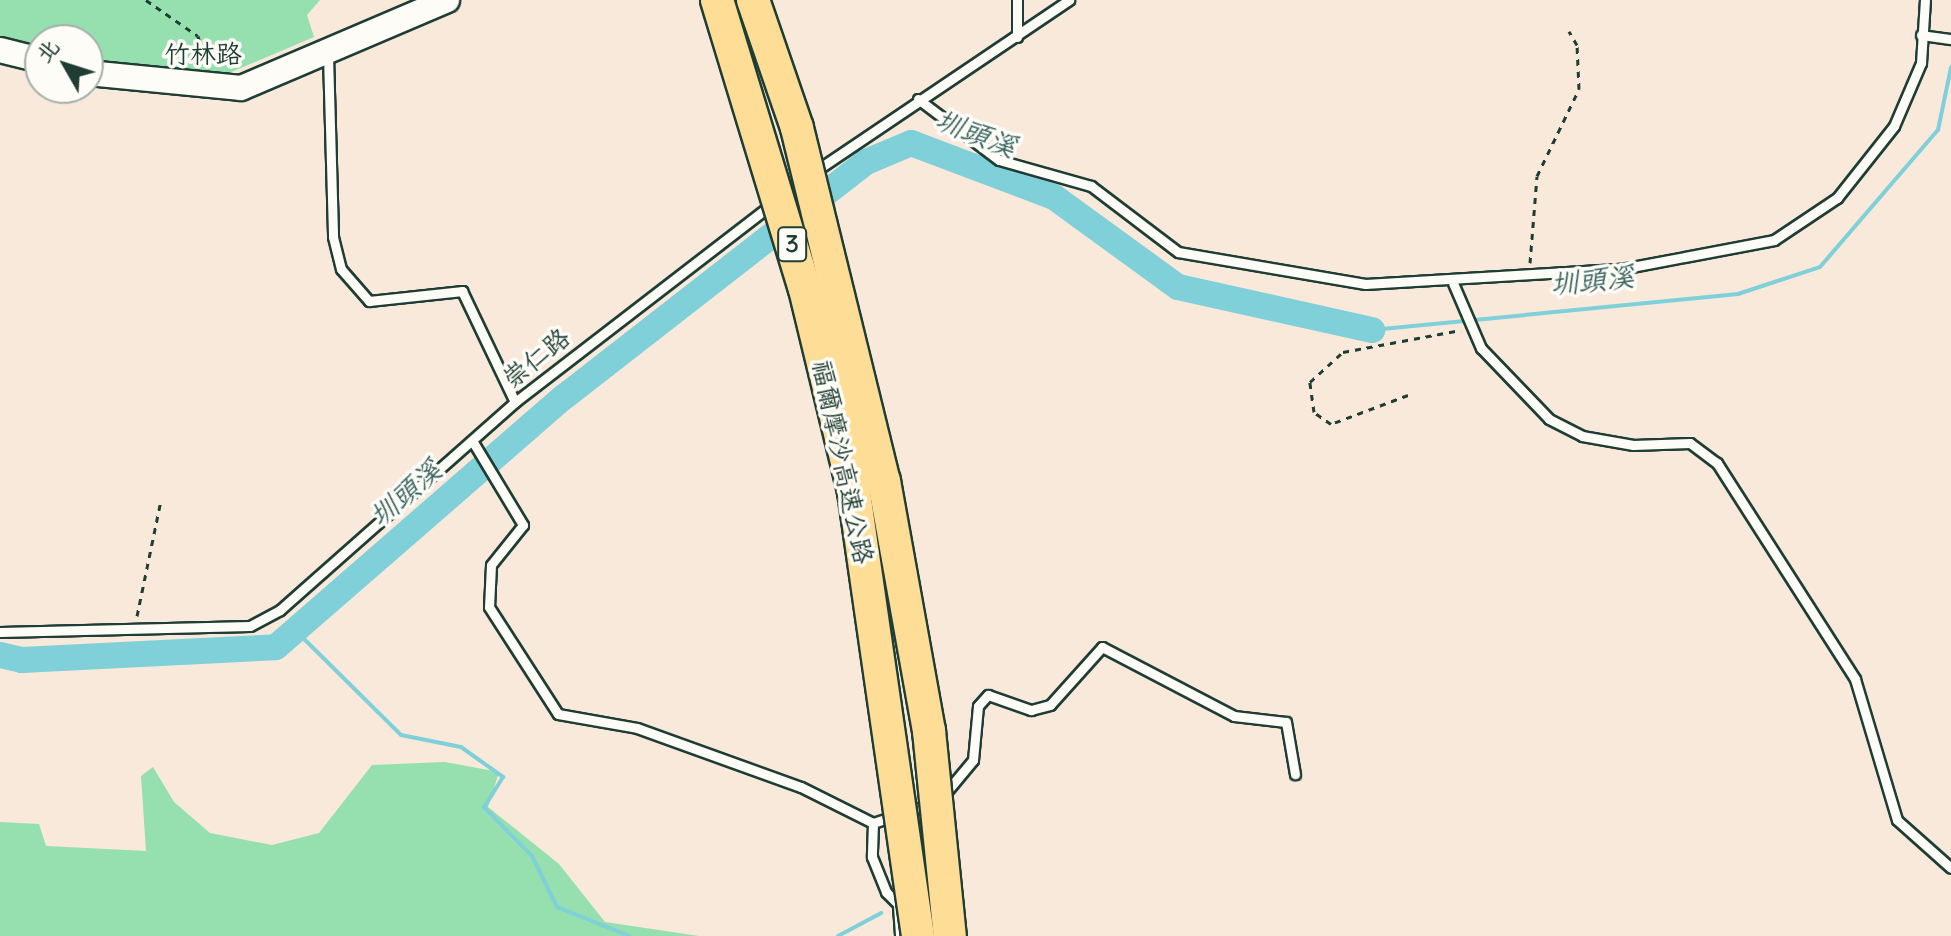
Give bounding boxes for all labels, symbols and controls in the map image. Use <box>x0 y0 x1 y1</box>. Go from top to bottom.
north arrow <box>24 24 104 104</box>
text: 北 <box>29 33 65 68</box>
street label: 竹林路 <box>164 38 242 70</box>
water label: 圳頭溪 <box>931 102 1021 164</box>
road number: 3 <box>776 224 808 264</box>
water label: 圳頭溪 <box>1548 259 1636 301</box>
street label: 崇仁路 <box>496 321 576 395</box>
street label: 福爾摩沙高速公路 <box>806 357 880 567</box>
water label: 圳頭溪 <box>362 453 448 533</box>

